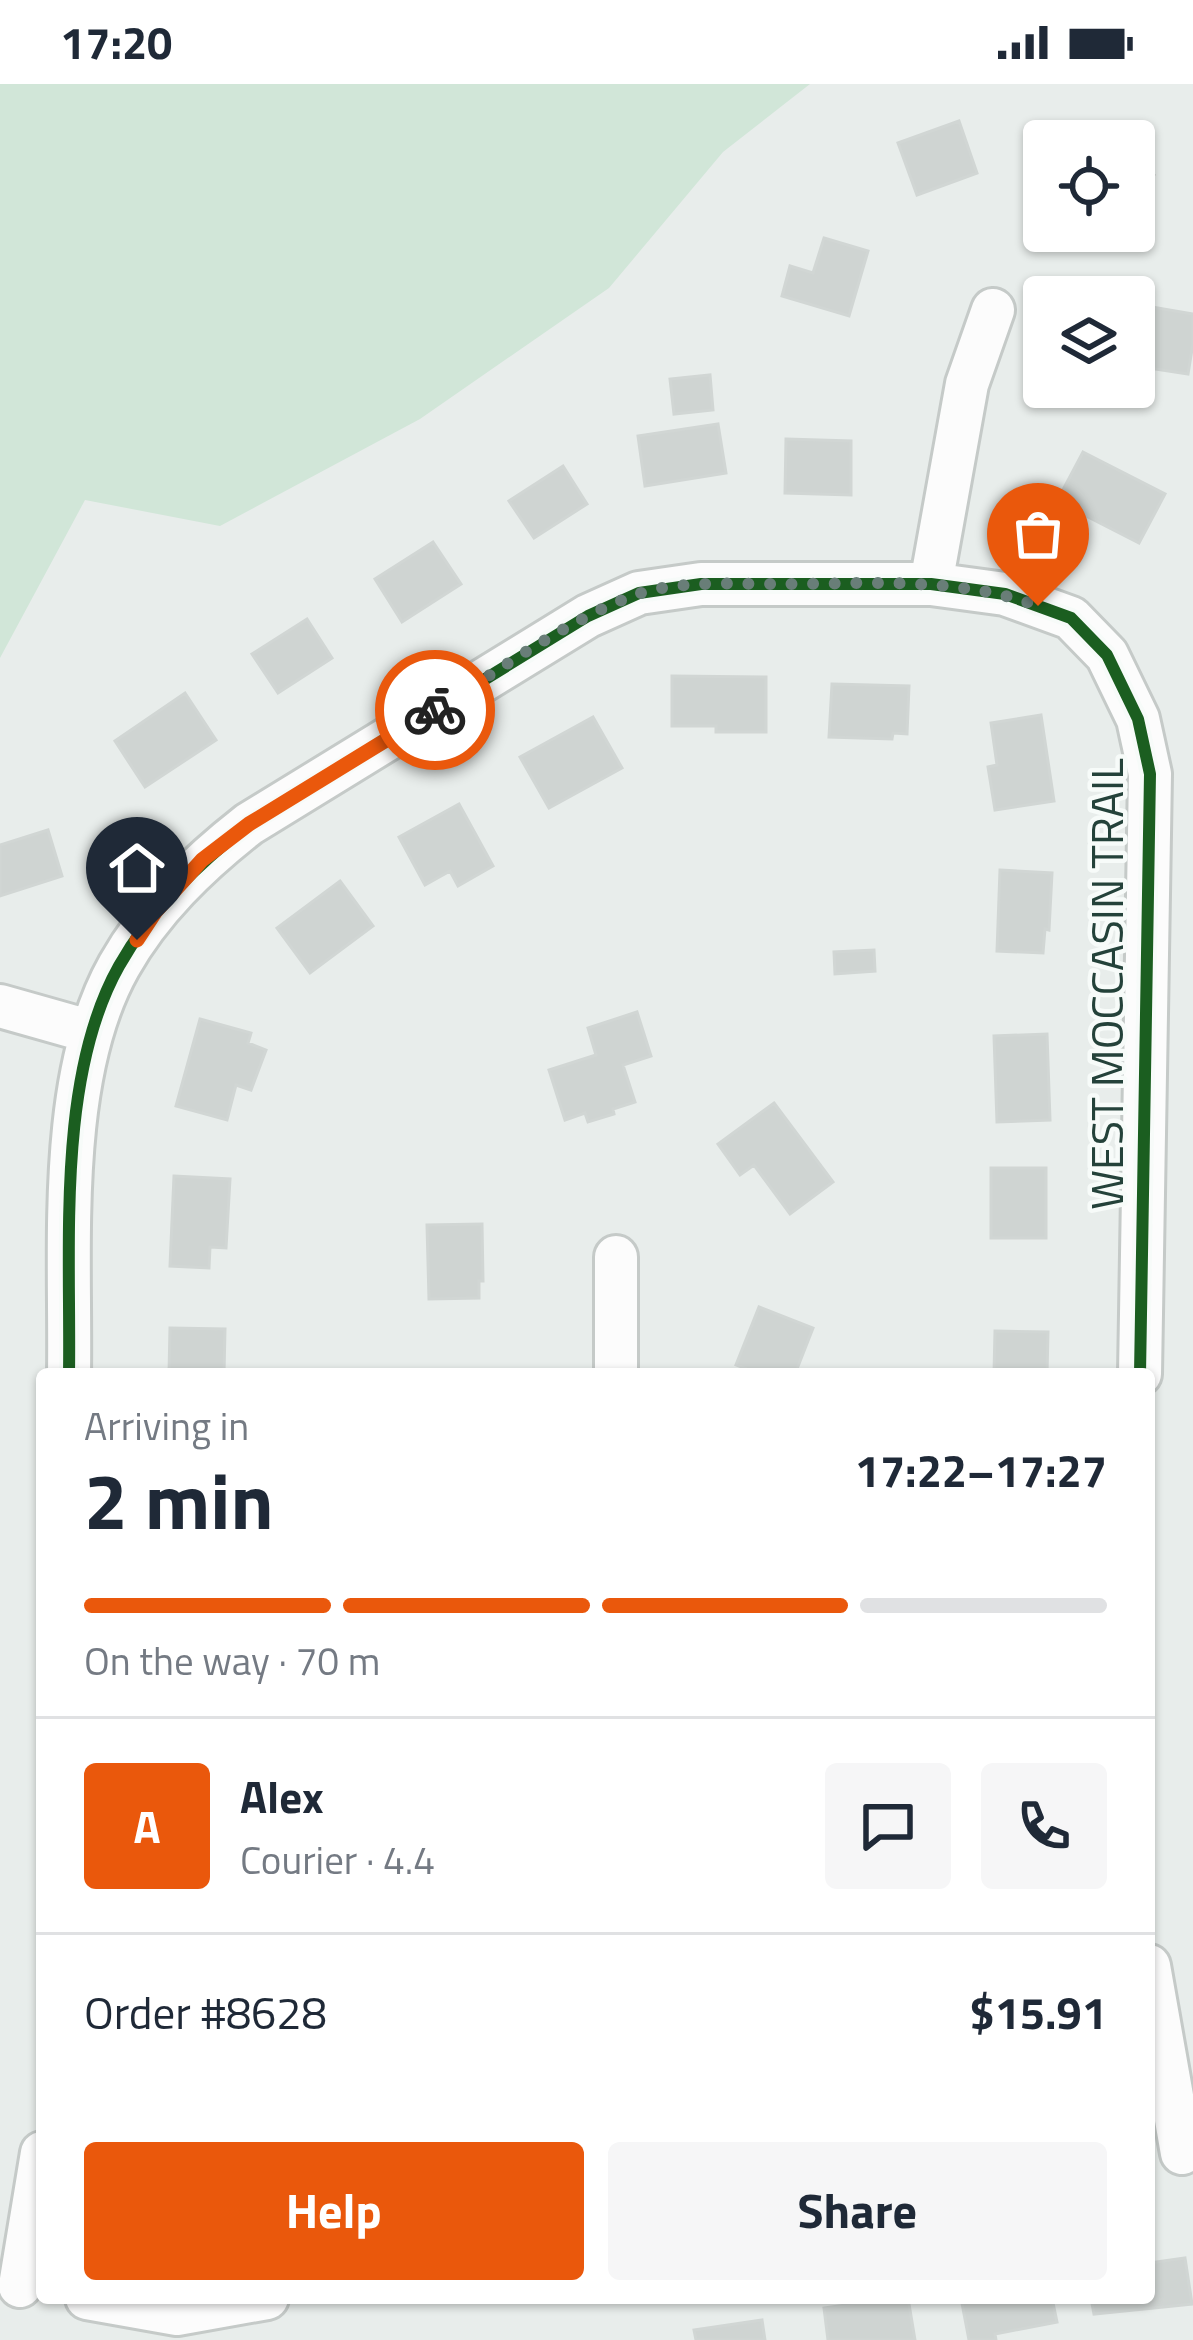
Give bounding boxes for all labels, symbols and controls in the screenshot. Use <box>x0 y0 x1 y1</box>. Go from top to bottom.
text: 17:20 <box>60 8 172 76</box>
map controls <box>1023 120 1155 408</box>
button: locate <box>1023 120 1155 252</box>
button: layers <box>1023 276 1155 408</box>
pin <box>987 483 1089 606</box>
icon: bag <box>1005 501 1071 567</box>
courier <box>375 650 495 770</box>
icon: bike <box>402 677 468 743</box>
street label: WEST MOCCASIN TRAIL <box>1072 758 1140 1210</box>
pin <box>86 817 188 940</box>
icon: home <box>104 835 170 901</box>
text: Arriving in <box>84 1396 249 1455</box>
text: 17:22–17:27 <box>855 1436 1107 1504</box>
text: 2 min <box>84 1441 274 1559</box>
text: On the way · 70 m <box>84 1631 380 1690</box>
text: Alex <box>240 1762 324 1830</box>
button: chat <box>825 1763 951 1889</box>
button: phone <box>981 1763 1107 1889</box>
text: A <box>133 1792 161 1860</box>
text: Courier · 4.4 <box>240 1830 435 1889</box>
text: Order #8628 <box>84 1978 327 2046</box>
text: $15.91 <box>969 1978 1107 2046</box>
button: Help <box>84 2142 584 2280</box>
button: Share <box>608 2142 1107 2280</box>

